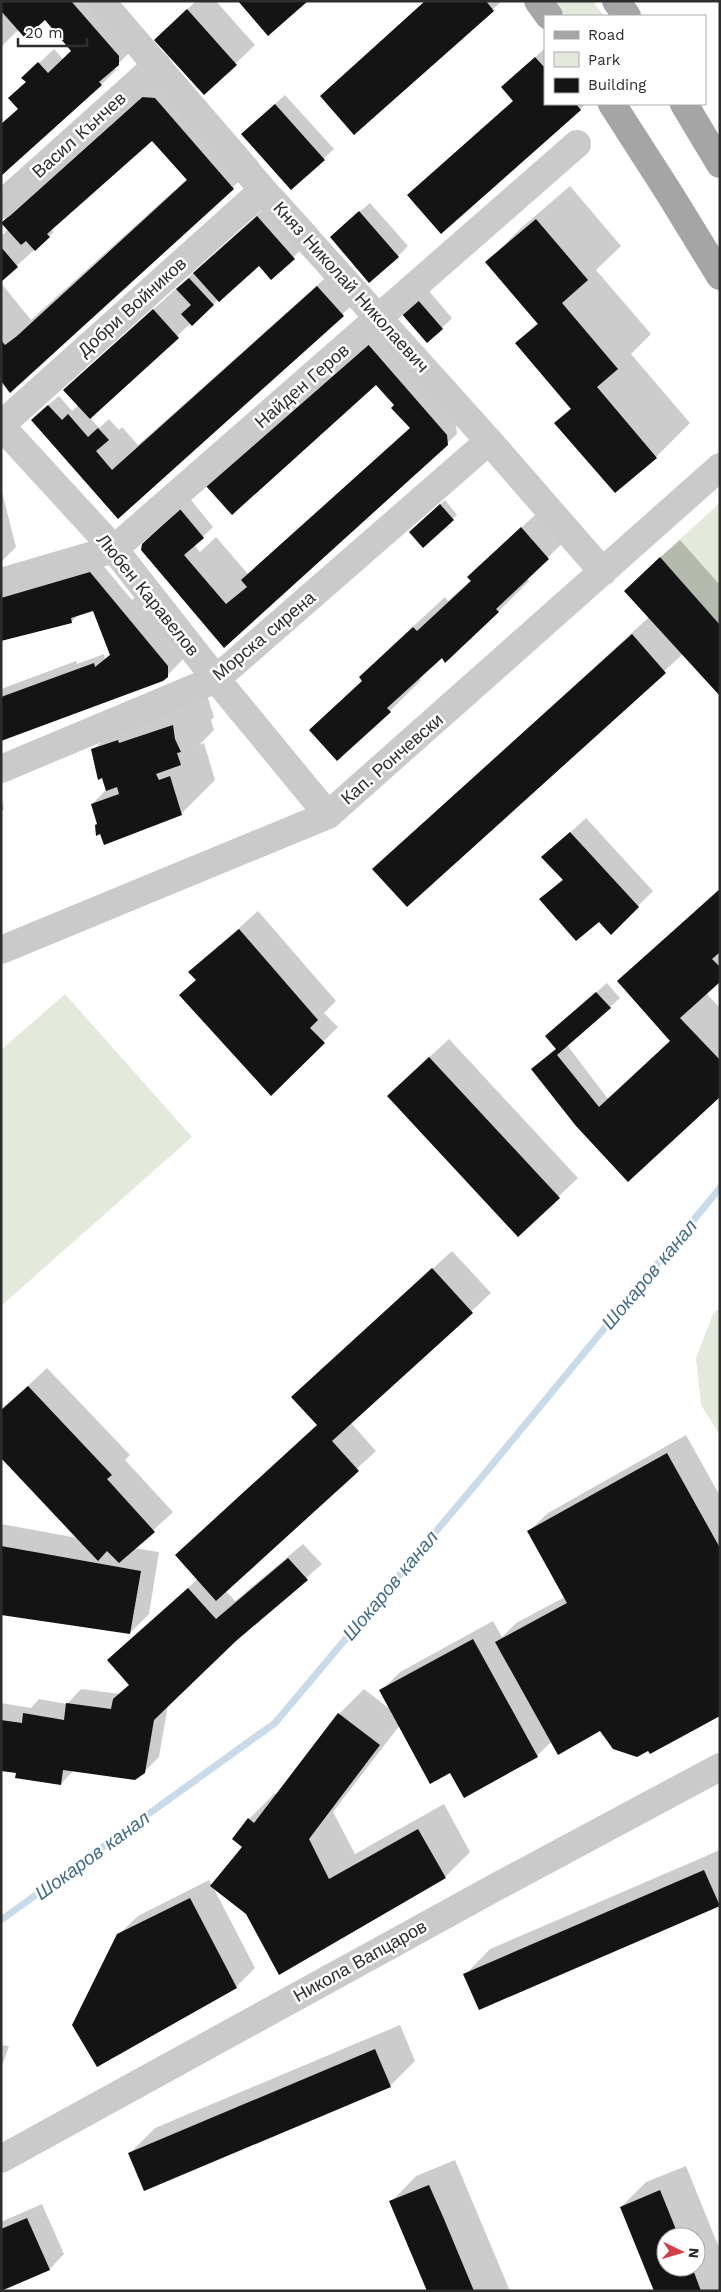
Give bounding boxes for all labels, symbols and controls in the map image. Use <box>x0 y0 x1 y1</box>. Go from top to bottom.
scale bar <box>18 15 86 47</box>
legend <box>544 15 706 105</box>
text: 20 m <box>25 24 63 42</box>
text: Road <box>588 26 625 44</box>
text: Park <box>588 51 621 69</box>
text: Building <box>588 76 646 94</box>
street label: Васил Кънчев <box>28 87 130 182</box>
street label: Княз Николай Николаевич <box>269 197 434 376</box>
street label: Добри Войников <box>73 252 190 361</box>
street label: Найден Геров <box>250 339 353 432</box>
street label: Любен Каравелов <box>93 529 204 660</box>
street label: Морска сирена <box>208 586 320 685</box>
street label: Кап. Рончевски <box>336 709 447 809</box>
water label: Шокаров канал <box>597 1215 702 1334</box>
water label: Шокаров канал <box>338 1526 443 1645</box>
water label: Шокаров канал <box>30 1806 154 1905</box>
street label: Никола Вапцаров <box>289 1915 430 2006</box>
north arrow <box>656 2227 706 2277</box>
text: N <box>686 2247 702 2259</box>

